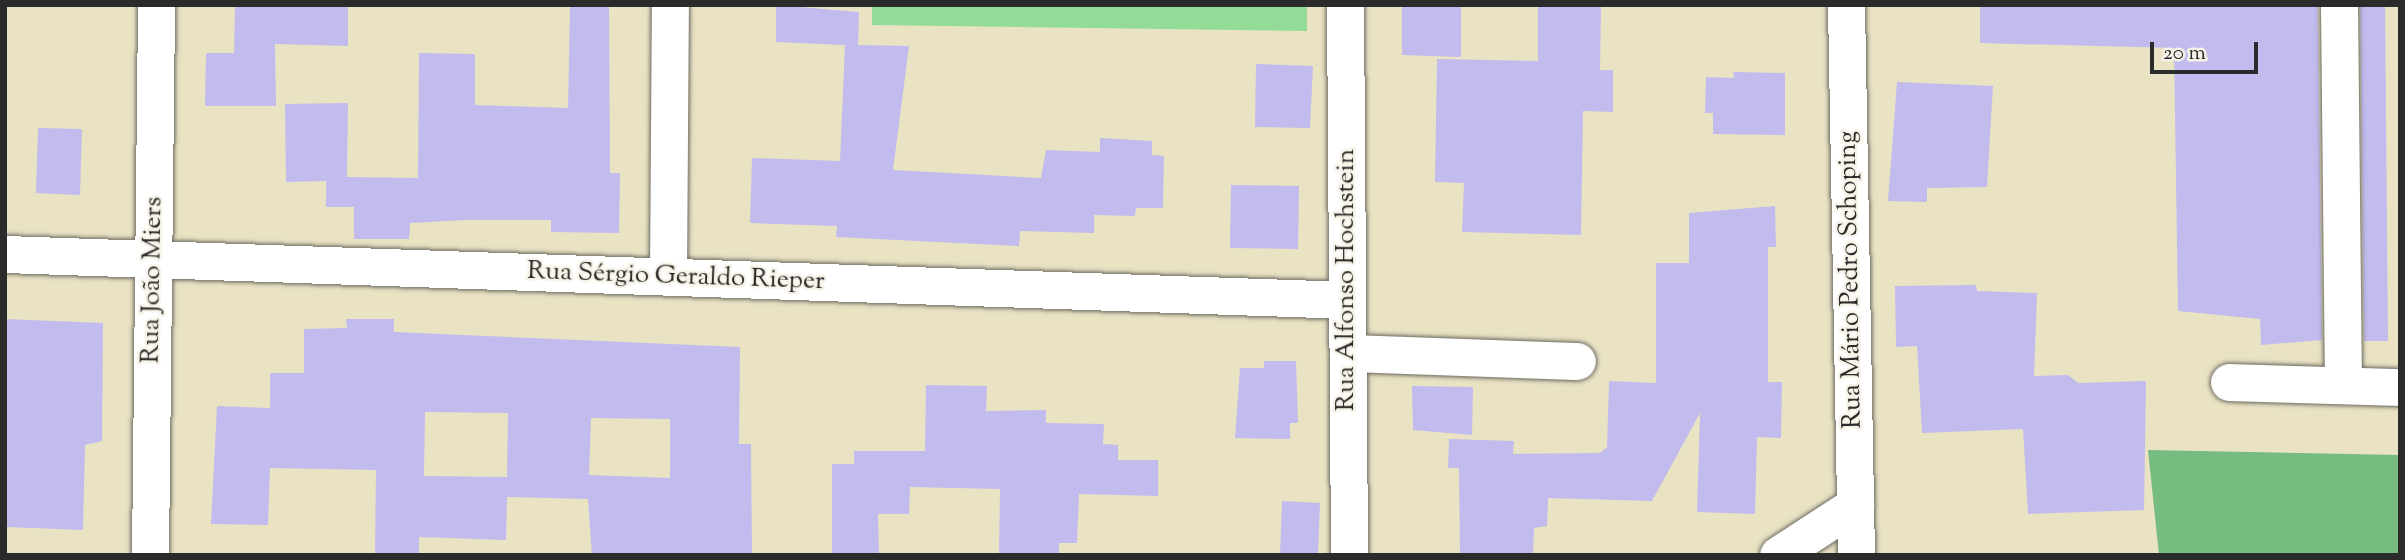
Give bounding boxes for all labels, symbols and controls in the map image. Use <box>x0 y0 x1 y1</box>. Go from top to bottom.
scale bar <box>2153 28 2262 72</box>
text: 20 m <box>2163 39 2206 69</box>
street label: Rua Mário Pedro Schoping <box>1833 131 1869 429</box>
street label: Rua Alfonso Hochstein <box>1331 149 1363 411</box>
street label: Rua João Miers <box>136 196 170 364</box>
street label: Rua Sérgio Geraldo Rieper <box>527 256 825 298</box>

